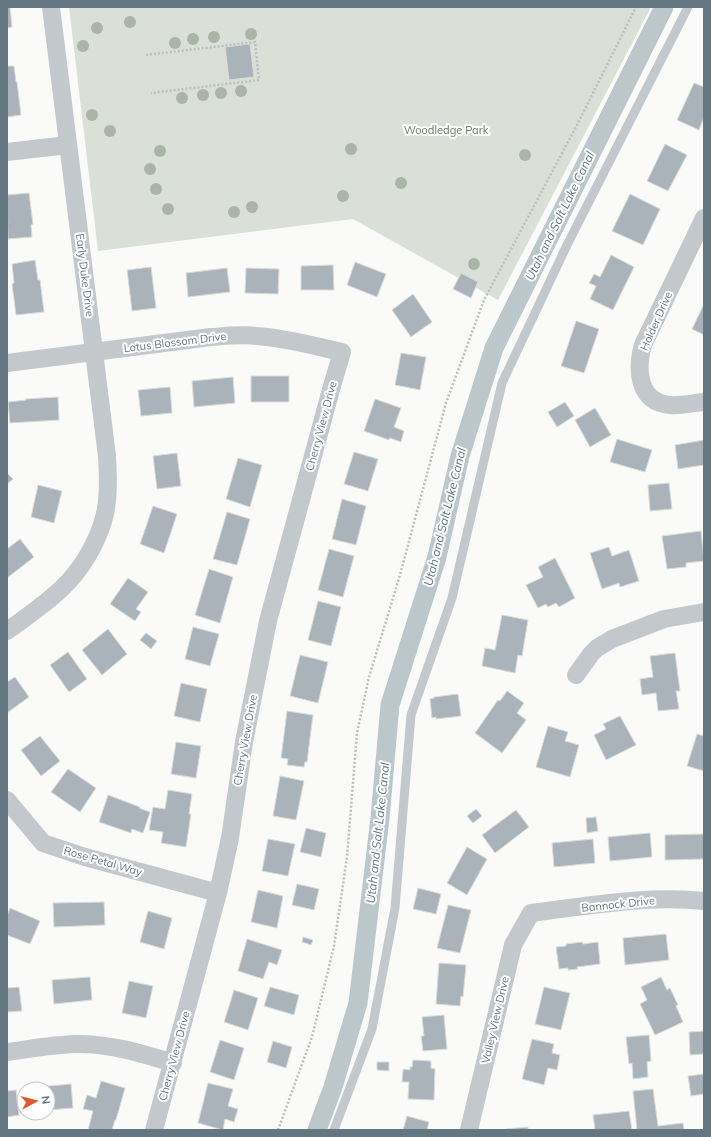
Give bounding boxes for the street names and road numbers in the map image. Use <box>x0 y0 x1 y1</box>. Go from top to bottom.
street label: Early Duke Drive <box>73 233 97 317</box>
street label: Holder Drive <box>637 289 675 353</box>
street label: Lotus Blossom Drive <box>123 329 227 355</box>
street label: Cherry View Drive <box>302 380 340 472</box>
street label: Cherry View Drive <box>230 693 260 787</box>
street label: Rose Petal Way <box>62 843 144 879</box>
street label: Bannock Drive <box>581 893 655 915</box>
street label: Valley View Drive <box>478 975 512 1065</box>
street label: Cherry View Drive <box>155 1010 193 1102</box>

